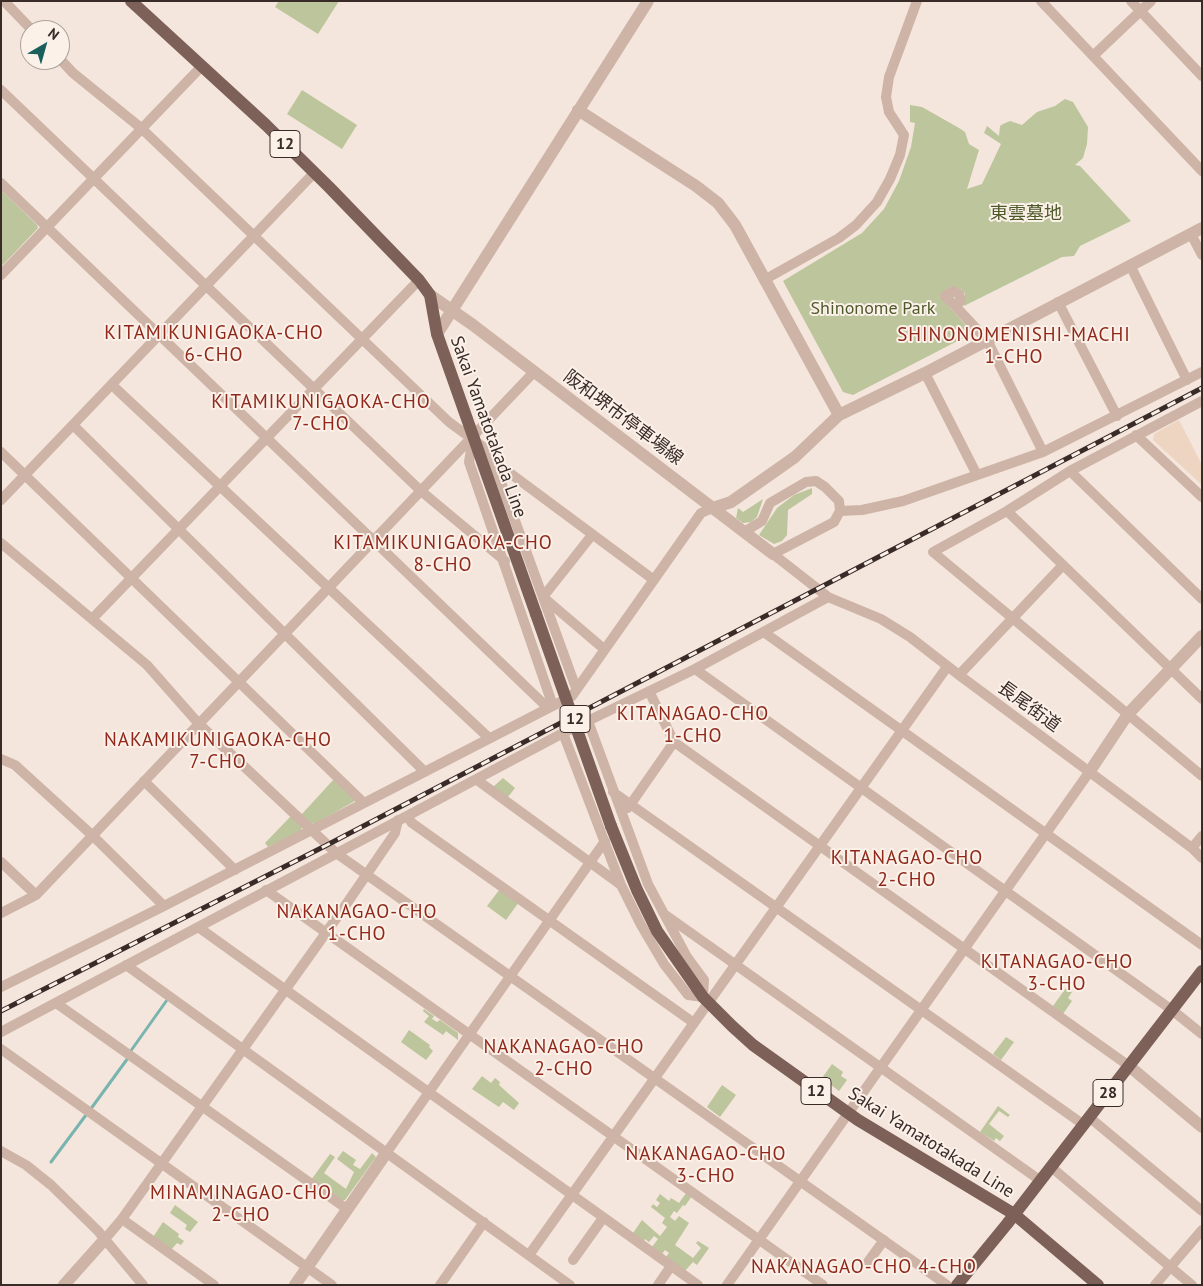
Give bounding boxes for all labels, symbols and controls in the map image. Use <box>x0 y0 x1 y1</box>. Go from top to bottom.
north arrow <box>20 20 70 70</box>
text: N <box>44 24 63 44</box>
road number: 12 <box>270 130 300 158</box>
park label: 東雲墓地 <box>990 203 1062 225</box>
park label: Shinonome Park <box>811 298 935 320</box>
district label: KITAMIKUNIGAOKA-CHO 6-CHO <box>102 323 326 367</box>
district label: SHINONOMENISHI-MACHI 1-CHO <box>895 325 1133 369</box>
street label: Sakai Yamatotakada Line <box>445 333 531 521</box>
street label: 阪和堺市停車場線 <box>559 366 687 470</box>
district label: KITAMIKUNIGAOKA-CHO 7-CHO <box>209 392 433 436</box>
district label: KITAMIKUNIGAOKA-CHO 8-CHO <box>331 533 555 577</box>
street label: 長尾街道 <box>994 677 1064 737</box>
district label: KITANAGAO-CHO 1-CHO <box>615 704 771 748</box>
road number: 12 <box>560 706 590 732</box>
district label: NAKAMIKUNIGAOKA-CHO 7-CHO <box>102 730 334 774</box>
district label: KITANAGAO-CHO 2-CHO <box>829 848 985 892</box>
district label: NAKANAGAO-CHO 1-CHO <box>275 902 439 946</box>
district label: KITANAGAO-CHO 3-CHO <box>979 952 1135 996</box>
district label: NAKANAGAO-CHO 2-CHO <box>482 1037 646 1081</box>
road number: 12 <box>801 1078 831 1104</box>
road number: 28 <box>1093 1080 1123 1106</box>
street label: Sakai Yamatotakada Line <box>844 1083 1018 1203</box>
district label: NAKANAGAO-CHO 3-CHO <box>624 1144 788 1188</box>
district label: MINAMINAGAO-CHO 2-CHO <box>148 1183 334 1227</box>
district label: NAKANAGAO-CHO 4-CHO <box>749 1257 979 1279</box>

